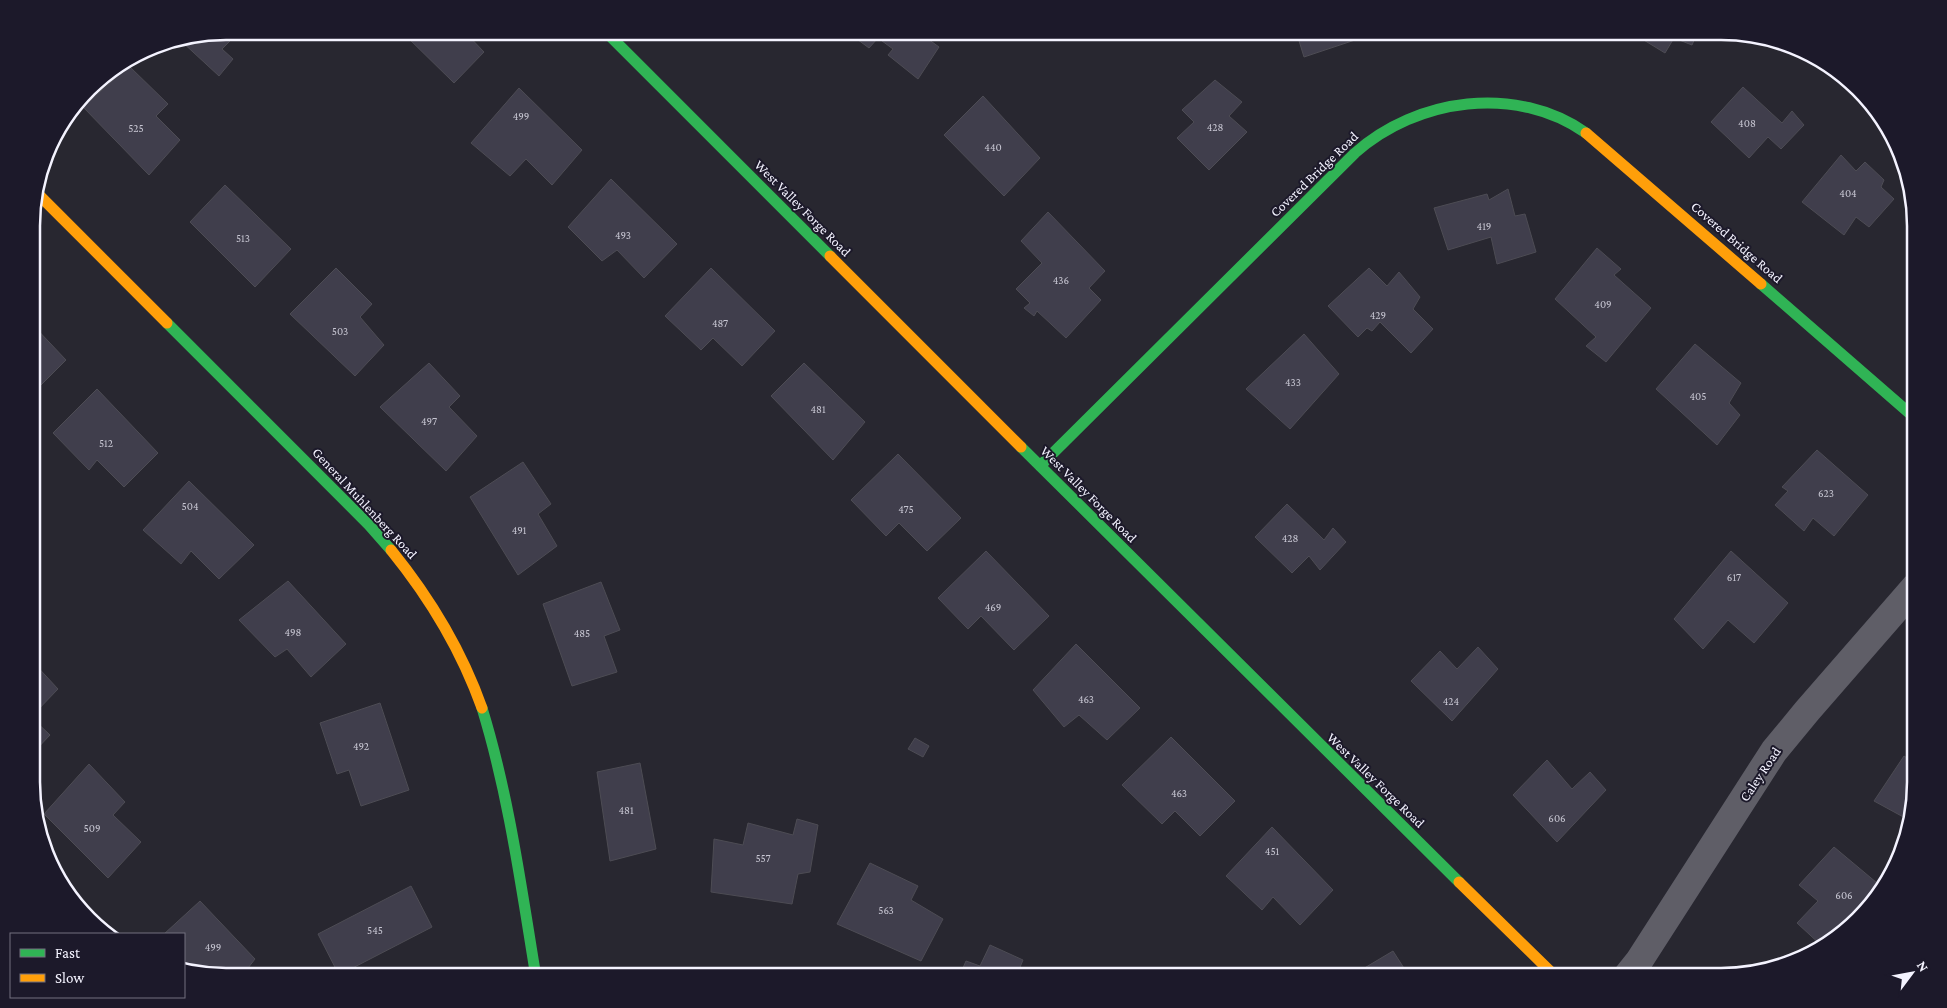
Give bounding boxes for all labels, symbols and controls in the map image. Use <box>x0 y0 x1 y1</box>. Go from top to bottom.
house number: 499 <box>513 110 529 122</box>
house number: 408 <box>1738 117 1756 129</box>
house number: 428 <box>1207 121 1223 133</box>
house number: 525 <box>128 122 144 134</box>
street label: Covered Bridge Road <box>1267 128 1362 220</box>
house number: 440 <box>984 141 1002 153</box>
street label: West Valley Forge Road <box>751 156 855 260</box>
house number: 404 <box>1839 187 1857 199</box>
street label: Covered Bridge Road <box>1688 198 1786 286</box>
house number: 419 <box>1477 220 1491 232</box>
house number: 493 <box>615 229 631 241</box>
house number: 513 <box>236 232 250 244</box>
house number: 436 <box>1053 274 1069 286</box>
house number: 409 <box>1594 298 1612 310</box>
house number: 429 <box>1370 309 1386 321</box>
house number: 487 <box>712 317 728 329</box>
house number: 503 <box>332 325 348 337</box>
house number: 433 <box>1285 376 1301 388</box>
house number: 405 <box>1689 390 1707 402</box>
house number: 481 <box>810 403 826 415</box>
house number: 497 <box>421 415 437 427</box>
house number: 512 <box>99 437 113 449</box>
street label: West Valley Forge Road <box>1037 442 1141 546</box>
street label: General Muhlenberg Road <box>309 444 421 562</box>
house number: 623 <box>1818 487 1834 499</box>
house number: 504 <box>181 500 199 512</box>
house number: 475 <box>898 503 914 515</box>
house number: 491 <box>512 524 527 536</box>
house number: 428 <box>1282 532 1298 544</box>
house number: 617 <box>1727 571 1741 583</box>
house number: 469 <box>985 601 1001 613</box>
house number: 498 <box>284 626 302 638</box>
house number: 485 <box>574 627 590 639</box>
house number: 463 <box>1078 693 1094 705</box>
house number: 424 <box>1443 695 1460 707</box>
street label: West Valley Forge Road <box>1324 729 1429 831</box>
house number: 492 <box>353 740 369 752</box>
street label: Caley Road <box>1736 743 1784 804</box>
house number: 463 <box>1171 787 1187 799</box>
house number: 481 <box>618 804 634 816</box>
house number: 606 <box>1548 812 1566 824</box>
house number: 509 <box>84 822 101 834</box>
house number: 451 <box>1265 845 1280 857</box>
house number: 557 <box>755 852 771 864</box>
house number: 606 <box>1835 889 1853 901</box>
house number: 563 <box>878 904 894 916</box>
house number: 545 <box>367 924 383 936</box>
legend <box>10 933 185 998</box>
house number: 499 <box>205 941 221 953</box>
text: Fast <box>55 945 81 961</box>
north arrow <box>1887 948 1937 998</box>
text: N <box>1914 958 1933 975</box>
text: Slow <box>55 970 85 986</box>

